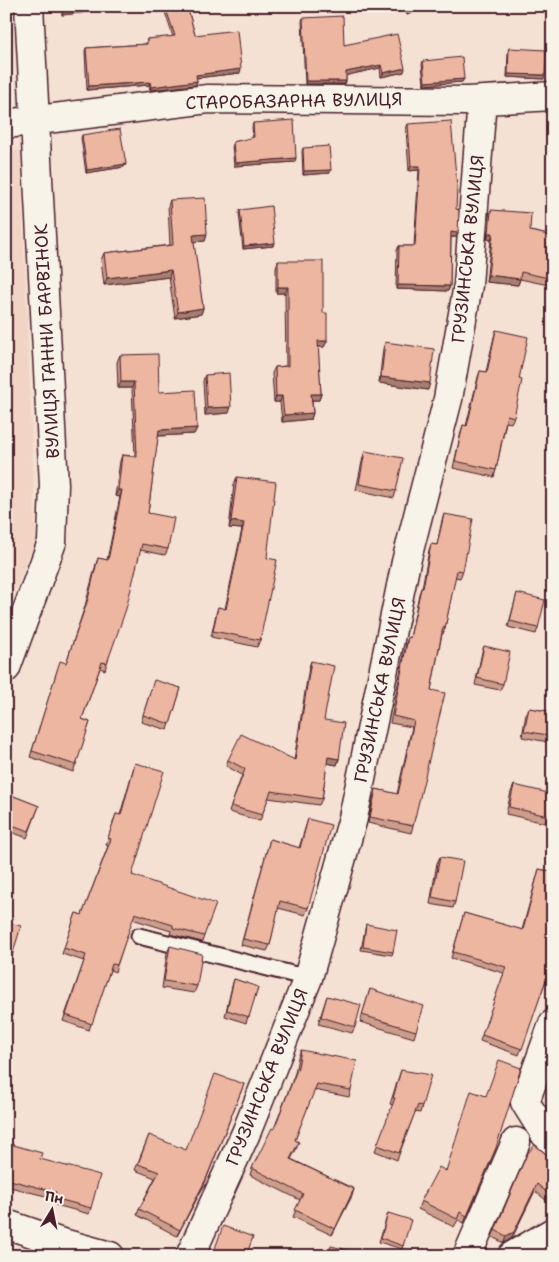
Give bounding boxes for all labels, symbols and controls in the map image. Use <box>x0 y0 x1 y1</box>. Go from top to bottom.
street label: СТАРОБАЗАРНА ВУЛИЦЯ <box>185 87 403 115</box>
street label: ГРУЗИНСЬКА ВУЛИЦЯ <box>446 154 490 344</box>
street label: ВУЛИЦЯ ГАННИ БАРВІНОК <box>29 222 65 459</box>
street label: ГРУЗИНСЬКА ВУЛИЦЯ <box>349 595 411 785</box>
street label: ГРУЗИНСЬКА ВУЛИЦЯ <box>220 985 314 1169</box>
north arrow <box>28 1184 78 1234</box>
text: Пн <box>44 1187 65 1208</box>

